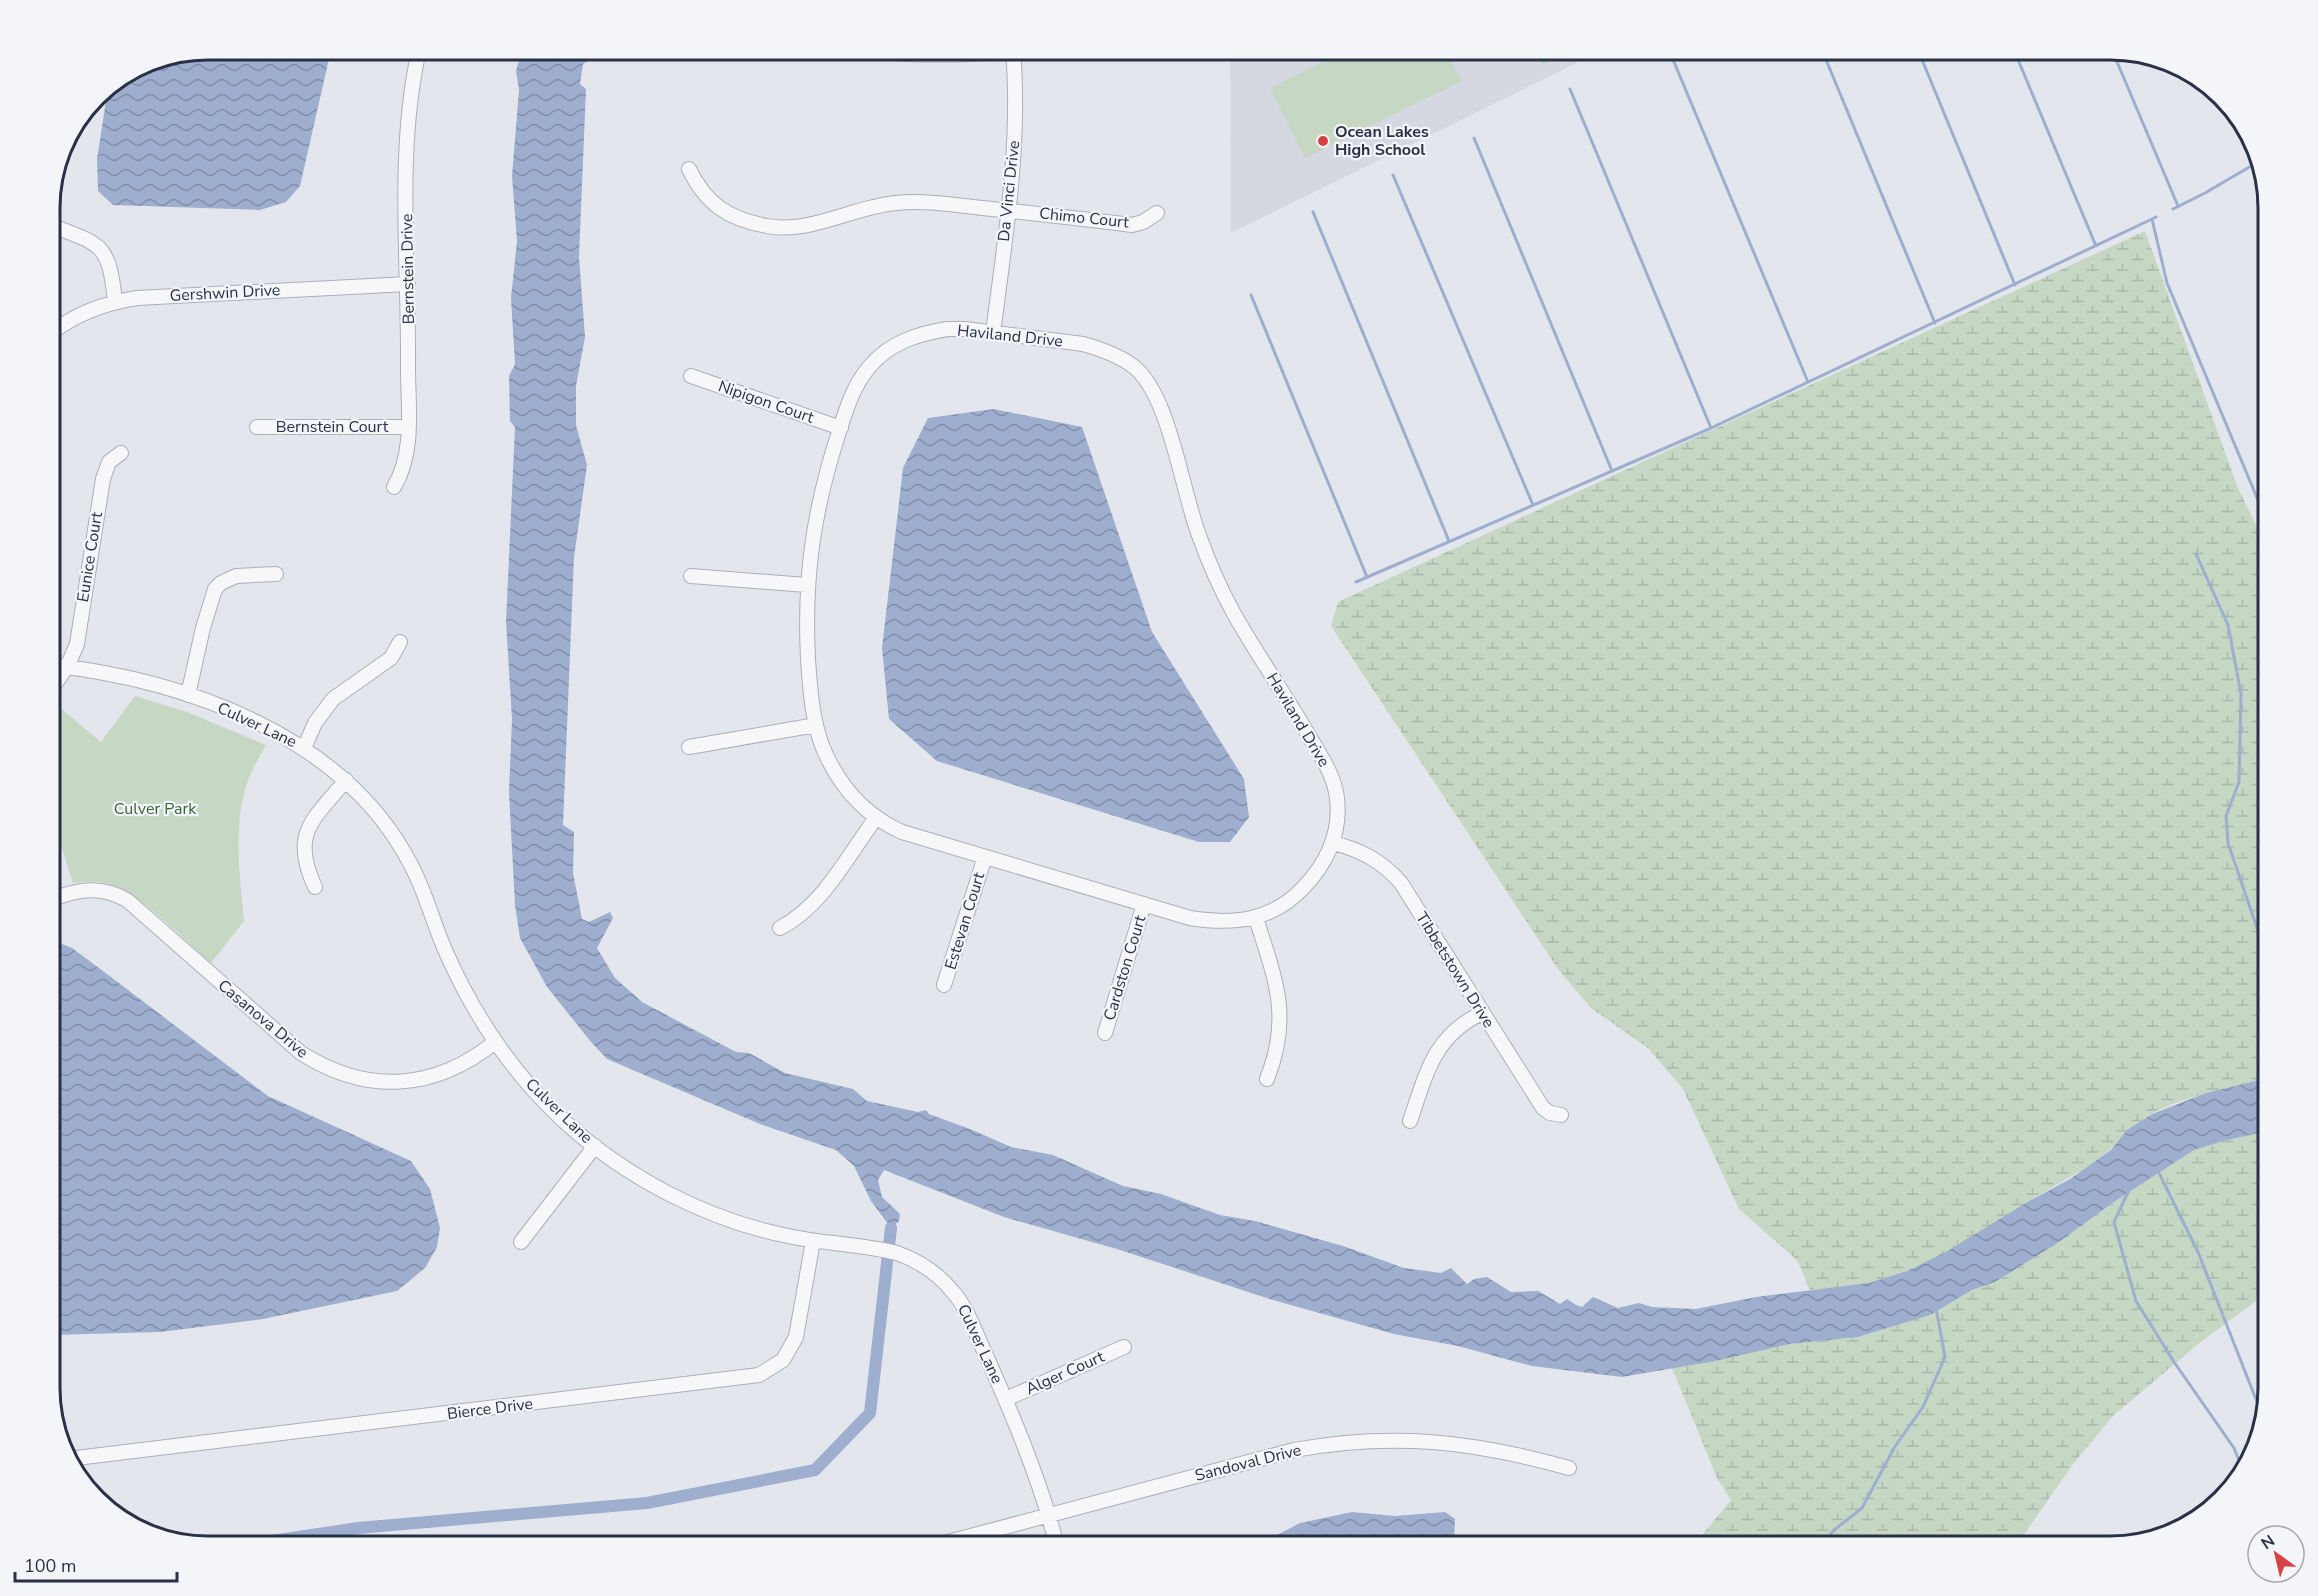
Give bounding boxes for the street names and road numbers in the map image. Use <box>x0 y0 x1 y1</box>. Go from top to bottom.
street label: Da Vinci Drive <box>993 139 1025 243</box>
street label: Chimo Court <box>1038 202 1130 234</box>
street label: Bernstein Drive <box>396 213 420 325</box>
street label: Gershwin Drive <box>169 279 281 307</box>
street label: Haviland Drive <box>956 320 1064 352</box>
street label: Nipigon Court <box>715 375 817 429</box>
street label: Bernstein Court <box>276 416 389 438</box>
street label: Eunice Court <box>72 510 108 604</box>
street label: Haviland Drive <box>1261 669 1335 771</box>
street label: Culver Lane <box>214 697 300 753</box>
street label: Estevan Court <box>940 869 990 972</box>
street label: Tibbetstown Drive <box>1411 908 1499 1032</box>
street label: Cardston Court <box>1099 912 1152 1023</box>
street label: Casanova Drive <box>213 975 313 1063</box>
street label: Culver Lane <box>521 1073 597 1149</box>
street label: Culver Lane <box>952 1301 1008 1387</box>
street label: Alger Court <box>1022 1346 1108 1400</box>
street label: Bierce Drive <box>446 1393 534 1425</box>
street label: Sandoval Drive <box>1193 1439 1303 1487</box>

